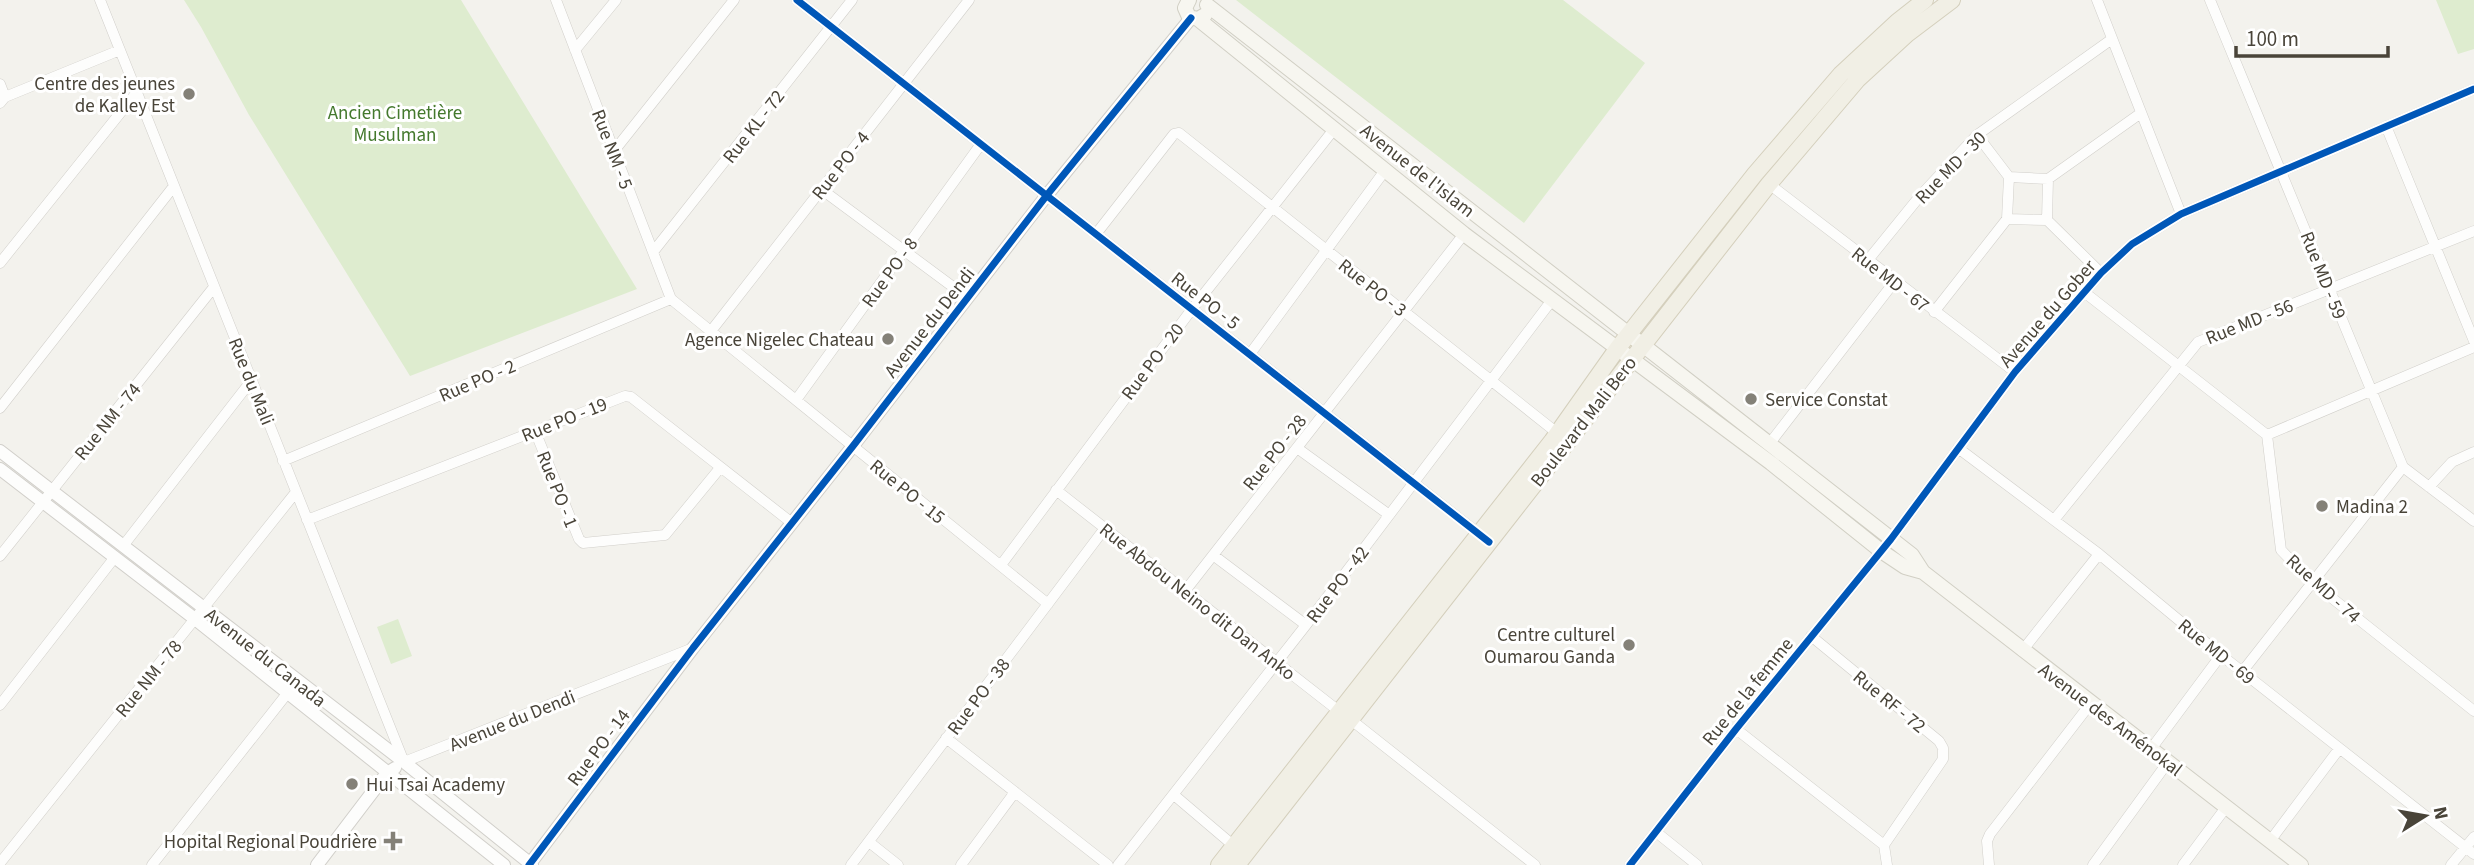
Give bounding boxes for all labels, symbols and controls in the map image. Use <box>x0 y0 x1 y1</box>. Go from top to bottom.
scale bar <box>2236 14 2388 58</box>
text: 100 m <box>2246 24 2299 54</box>
place label: Centre des jeunes de Kalley Est <box>34 71 176 120</box>
street label: Rue KL - 72 <box>717 84 792 170</box>
marker: Centre des jeunes de Kalley Est <box>181 86 197 102</box>
park label: Ancien Cimetière Musulman <box>328 100 462 149</box>
street label: Rue NM - 5 <box>584 106 639 193</box>
street label: Avenue de l'Islam <box>1354 118 1480 225</box>
street label: Rue MD - 30 <box>1909 125 1993 211</box>
street label: Rue PO - 4 <box>806 126 877 206</box>
street label: Rue MD - 59 <box>2293 228 2352 323</box>
street label: Rue PO - 8 <box>856 232 925 313</box>
street label: Rue MD - 67 <box>1845 241 1935 319</box>
street label: Rue PO - 3 <box>1332 253 1412 324</box>
street label: Avenue du Gober <box>1993 254 2103 374</box>
street label: Avenue du Dendi <box>878 262 982 384</box>
street label: Rue PO - 5 <box>1165 266 1245 337</box>
street label: Rue MD - 56 <box>2202 293 2297 352</box>
street label: Rue PO - 20 <box>1115 318 1191 406</box>
place label: Agence Nigelec Chateau <box>685 327 874 354</box>
marker: Agence Nigelec Chateau <box>880 331 896 347</box>
street label: Rue du Mali <box>221 334 280 429</box>
street label: Boulevard Mali Bero <box>1525 351 1644 493</box>
street label: Rue PO - 2 <box>435 353 520 410</box>
street label: Rue NM - 74 <box>68 377 148 467</box>
place label: Service Constat <box>1765 387 1888 414</box>
street label: Rue PO - 19 <box>518 391 611 450</box>
marker: Service Constat <box>1743 391 1759 407</box>
street label: Rue PO - 28 <box>1237 409 1314 497</box>
street label: Rue PO - 1 <box>529 447 584 532</box>
street label: Rue PO - 15 <box>864 453 951 531</box>
place label: Madina 2 <box>2336 494 2408 521</box>
marker: Madina 2 <box>2314 498 2330 514</box>
street label: Rue Abdou Neino dit Dan Anko <box>1093 517 1301 687</box>
street label: Rue PO - 42 <box>1300 541 1376 629</box>
street label: Rue MD - 74 <box>2280 548 2366 630</box>
street label: Avenue du Canada <box>199 602 332 714</box>
street label: Rue MD - 69 <box>2172 613 2260 692</box>
place label: Centre culturel Oumarou Ganda <box>1484 622 1615 671</box>
street label: Rue de la femme <box>1696 632 1800 752</box>
street label: Rue NM - 78 <box>109 634 189 724</box>
marker: Centre culturel Oumarou Ganda <box>1621 637 1637 653</box>
street label: Rue PO - 38 <box>941 653 1017 741</box>
street label: Avenue des Aménokal <box>2033 657 2188 783</box>
street label: Rue RF - 72 <box>1847 664 1931 740</box>
street label: Avenue du Dendi <box>445 684 580 759</box>
street label: Rue PO - 14 <box>561 704 637 792</box>
place label: Hui Tsai Academy <box>366 772 505 799</box>
marker: Hui Tsai Academy <box>344 776 360 792</box>
north arrow <box>2390 781 2460 851</box>
text: N <box>2426 804 2455 822</box>
place label: Hopital Regional Poudrière <box>164 829 377 856</box>
marker: Hopital Regional Poudrière <box>383 831 403 851</box>

